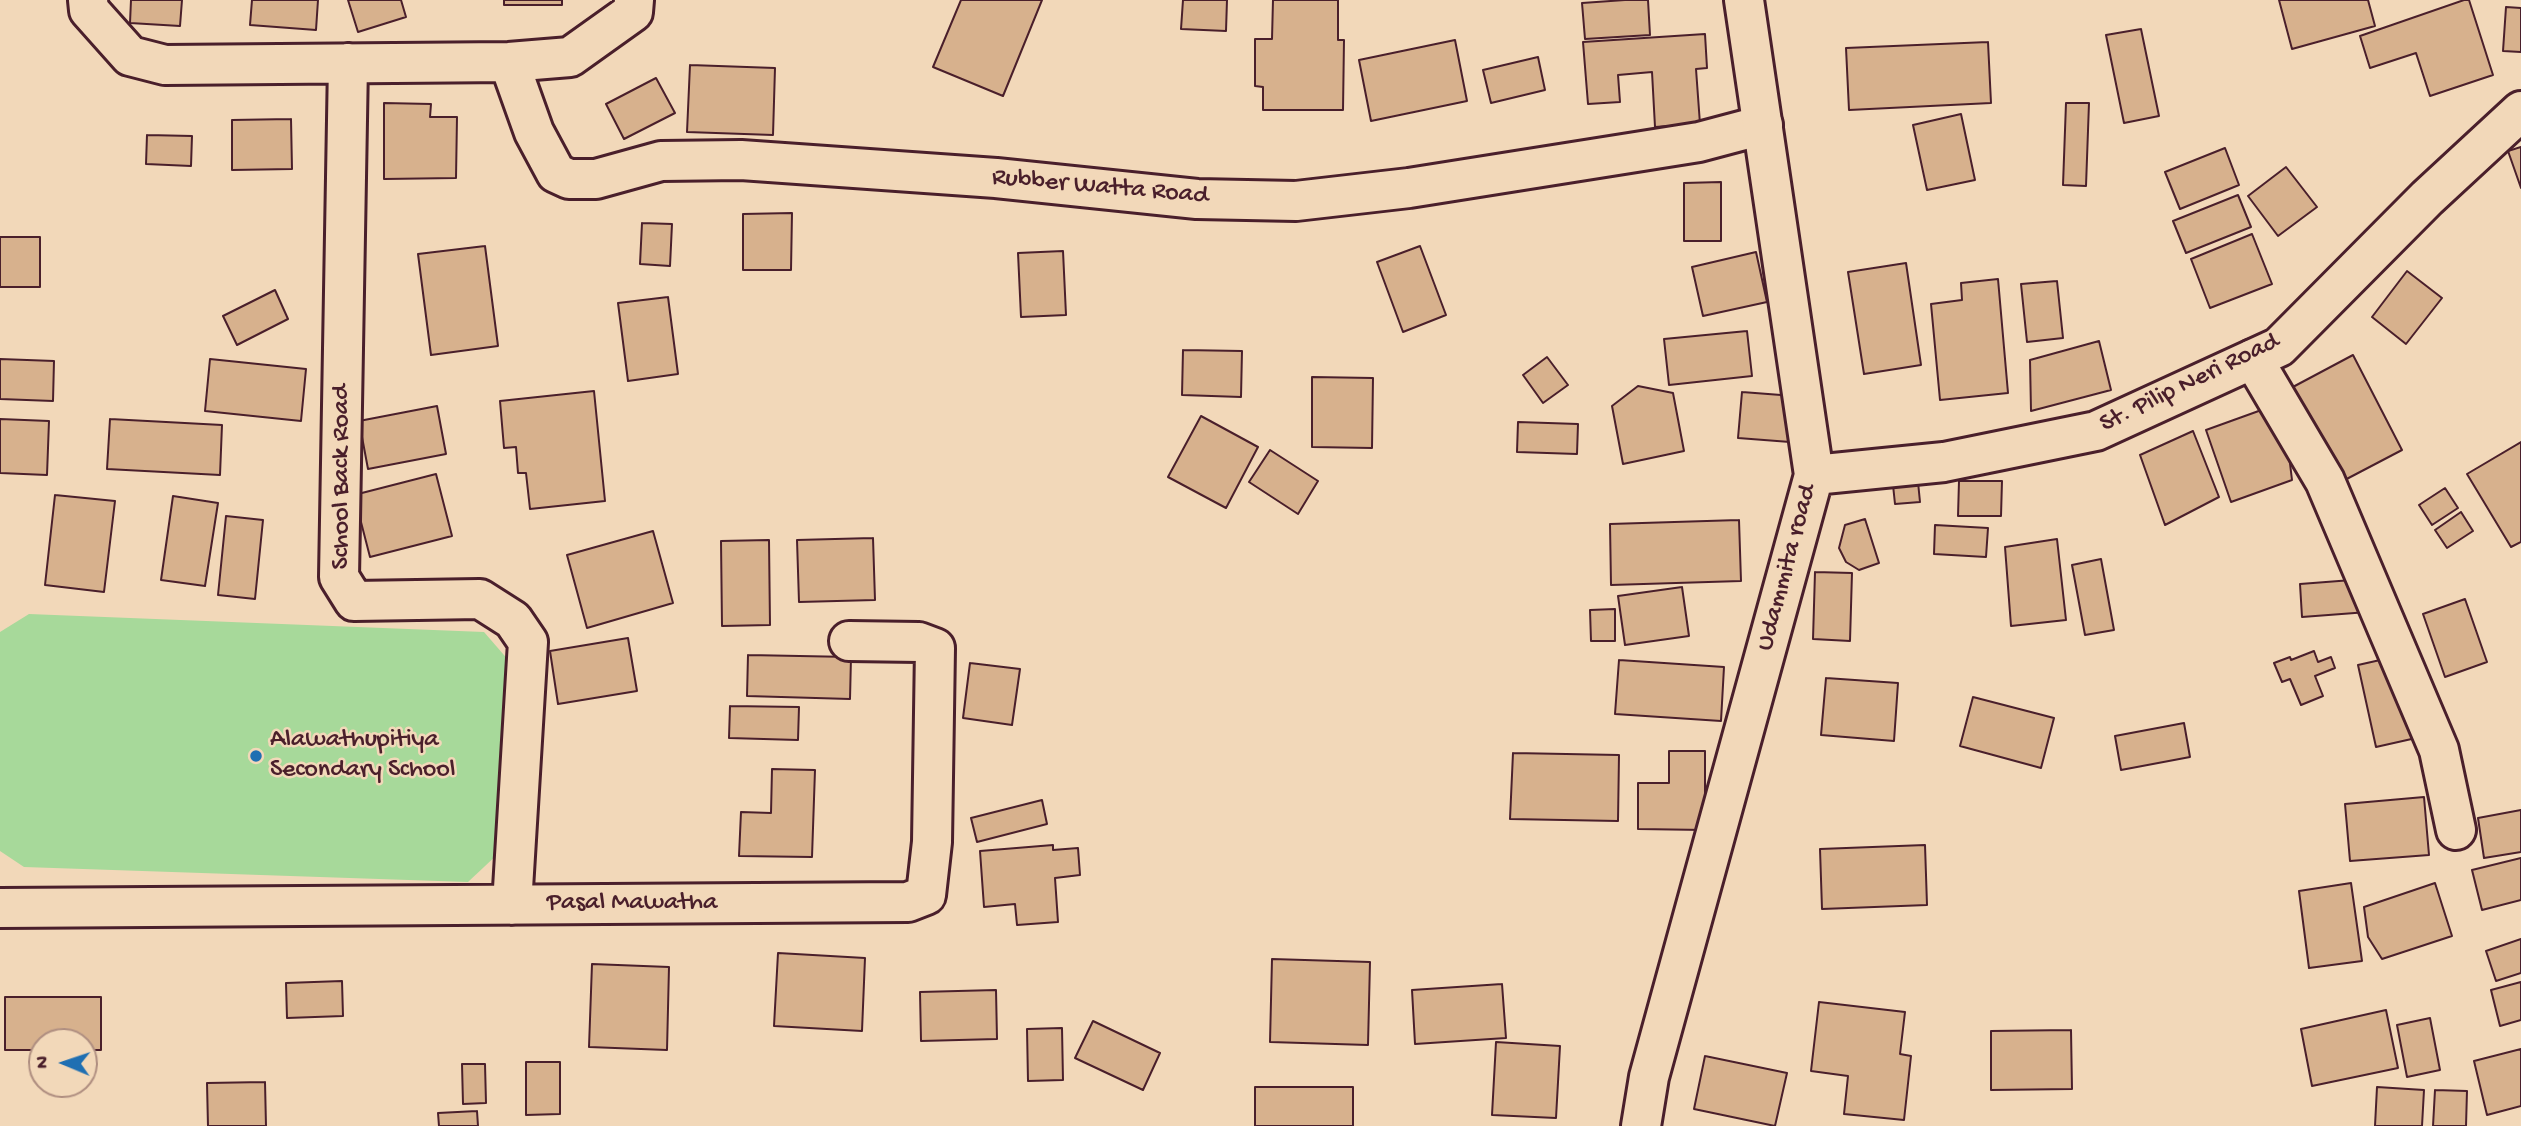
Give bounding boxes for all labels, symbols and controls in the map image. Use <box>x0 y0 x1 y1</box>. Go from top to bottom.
street label: Rubber Watta Road <box>990 163 1210 213</box>
street label: St. Pilip Neri Road <box>2095 327 2285 441</box>
street label: School Back Road <box>327 385 359 569</box>
street label: Udammita road <box>1751 481 1825 655</box>
place label: Alawathupitiya Secondary School <box>270 725 456 786</box>
marker: Alawathupitiya Secondary School <box>248 748 264 764</box>
street label: Pasal Mawatha <box>547 888 717 920</box>
north arrow <box>28 1028 98 1098</box>
text: N <box>32 1056 55 1069</box>

